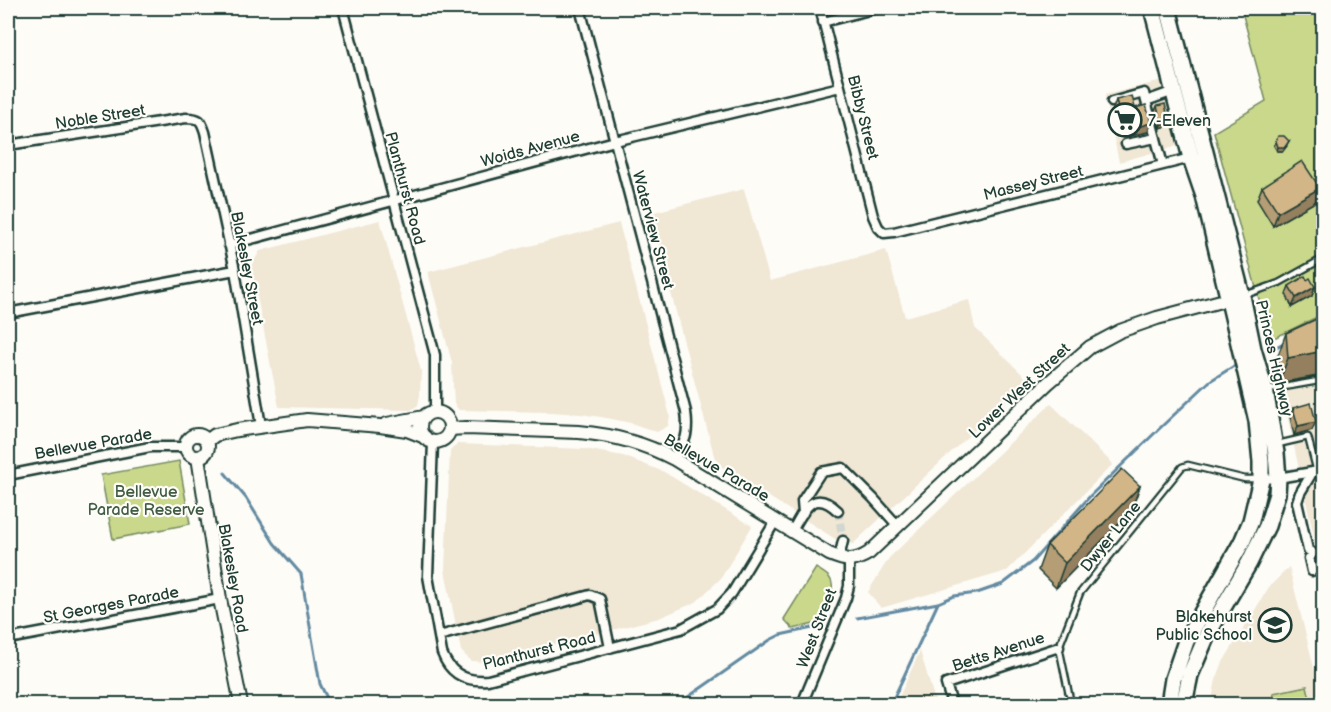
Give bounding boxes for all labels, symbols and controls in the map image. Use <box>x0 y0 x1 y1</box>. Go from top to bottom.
street label: Bibby Street <box>843 73 882 162</box>
street label: Noble Street <box>54 101 147 134</box>
supermarket icon: 7-Eleven <box>1107 102 1143 138</box>
place label: 7-Eleven <box>1148 112 1211 131</box>
street label: Woids Avenue <box>479 127 582 172</box>
street label: Planthurst Road <box>380 130 429 247</box>
street label: Massey Street <box>981 162 1085 205</box>
street label: Waterview Street <box>628 169 678 292</box>
street label: Blakesley Street <box>226 210 267 327</box>
street label: Princes Highway <box>1251 298 1296 419</box>
street label: Lower West Street <box>966 339 1075 443</box>
street label: Bellevue Parade <box>33 425 154 464</box>
street label: Bellevue Parade <box>660 430 773 507</box>
park label: Bellevue Parade Reserve <box>87 483 205 520</box>
street label: Dwyer Lane <box>1077 498 1146 576</box>
street label: Blakesley Road <box>214 522 251 634</box>
street label: St Georges Parade <box>42 583 181 628</box>
street label: West Street <box>793 586 841 671</box>
school or university icon: Blakehurst Public School <box>1257 607 1293 643</box>
place label: Blakehurst Public School <box>1155 608 1252 645</box>
street label: Planthurst Road <box>481 628 598 675</box>
street label: Betts Avenue <box>950 628 1048 676</box>

